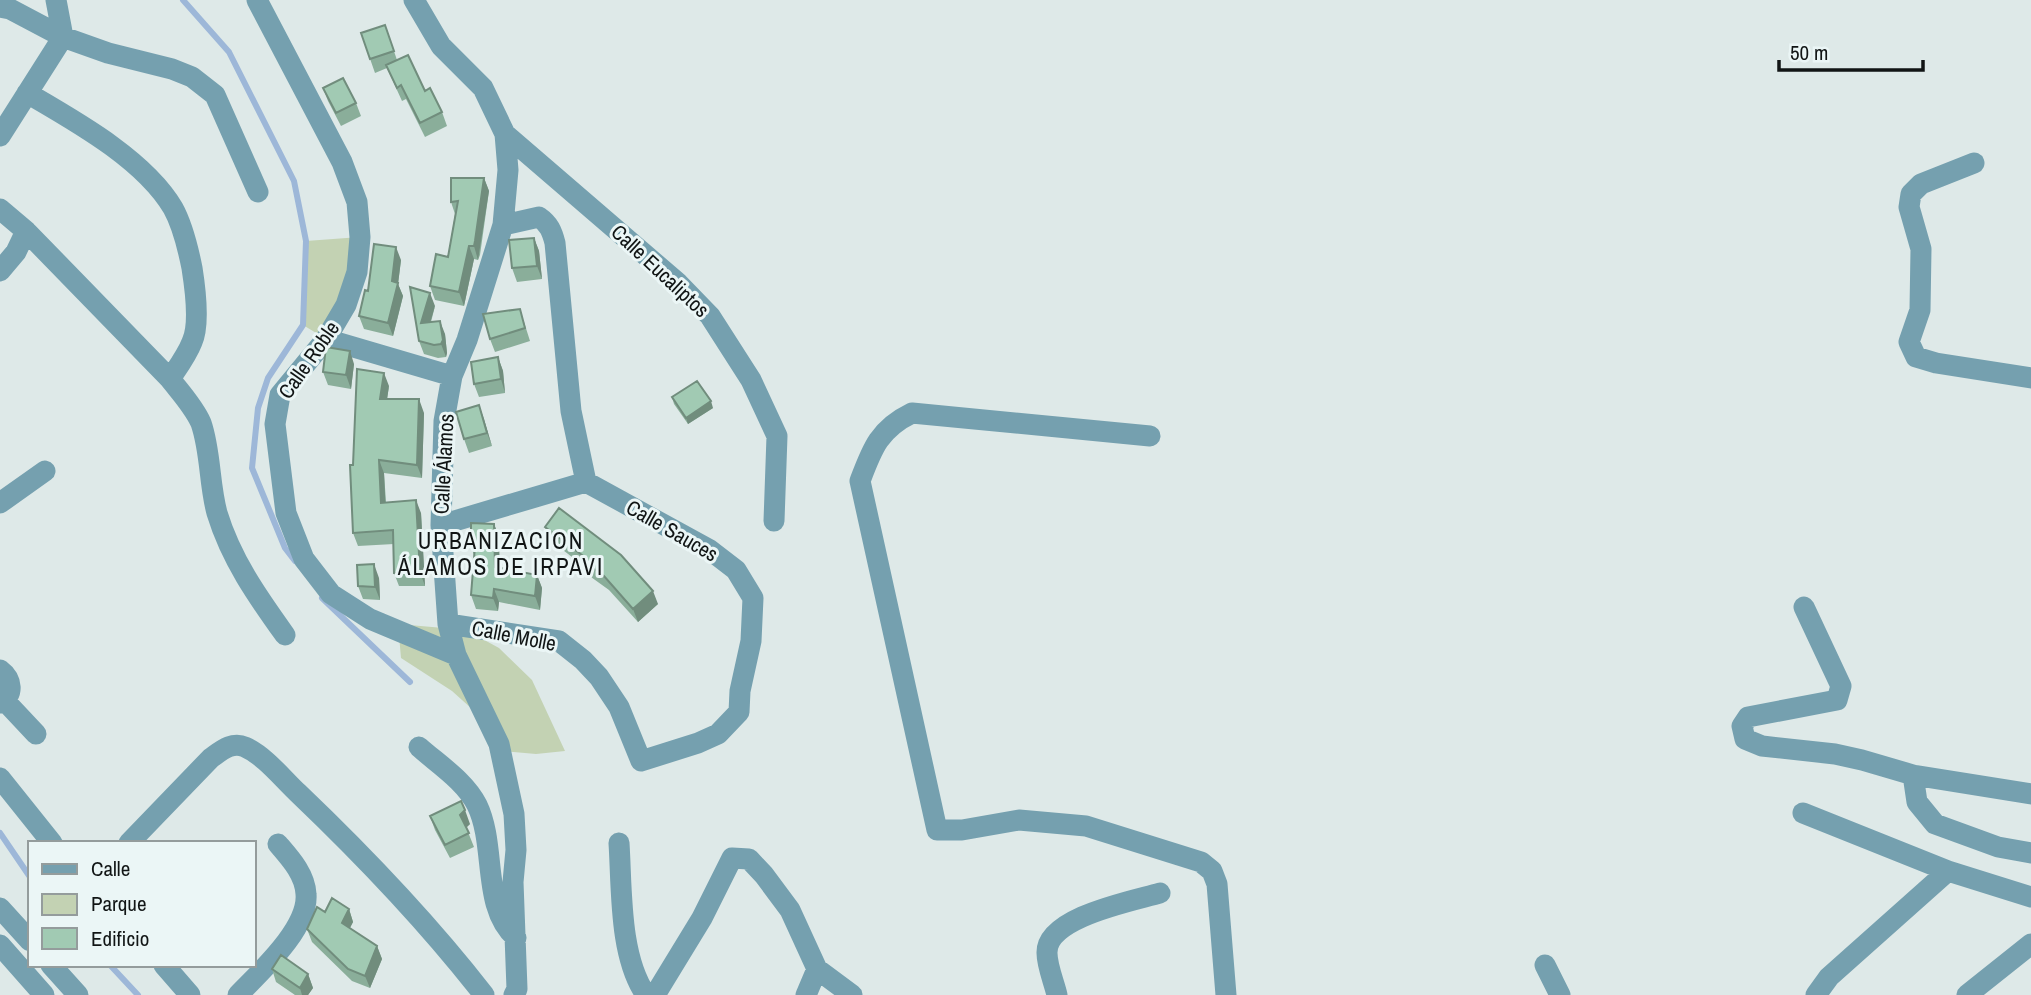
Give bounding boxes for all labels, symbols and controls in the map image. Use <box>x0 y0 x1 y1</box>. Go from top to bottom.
scale bar <box>1779 28 1923 72</box>
text: 50 m <box>1790 38 1828 67</box>
street label: Calle Eucaliptos <box>605 218 716 324</box>
street label: Calle Roble <box>271 315 346 404</box>
street label: Calle Álamos <box>426 413 461 515</box>
street label: Calle Sauces <box>621 493 723 568</box>
district label: URBANIZACION ÁLAMOS DE IRPAVI <box>397 525 604 582</box>
street label: Calle Molle <box>470 613 559 658</box>
legend <box>28 841 256 967</box>
text: Calle <box>91 854 130 883</box>
text: Parque <box>91 889 147 918</box>
text: Edificio <box>91 924 149 953</box>

